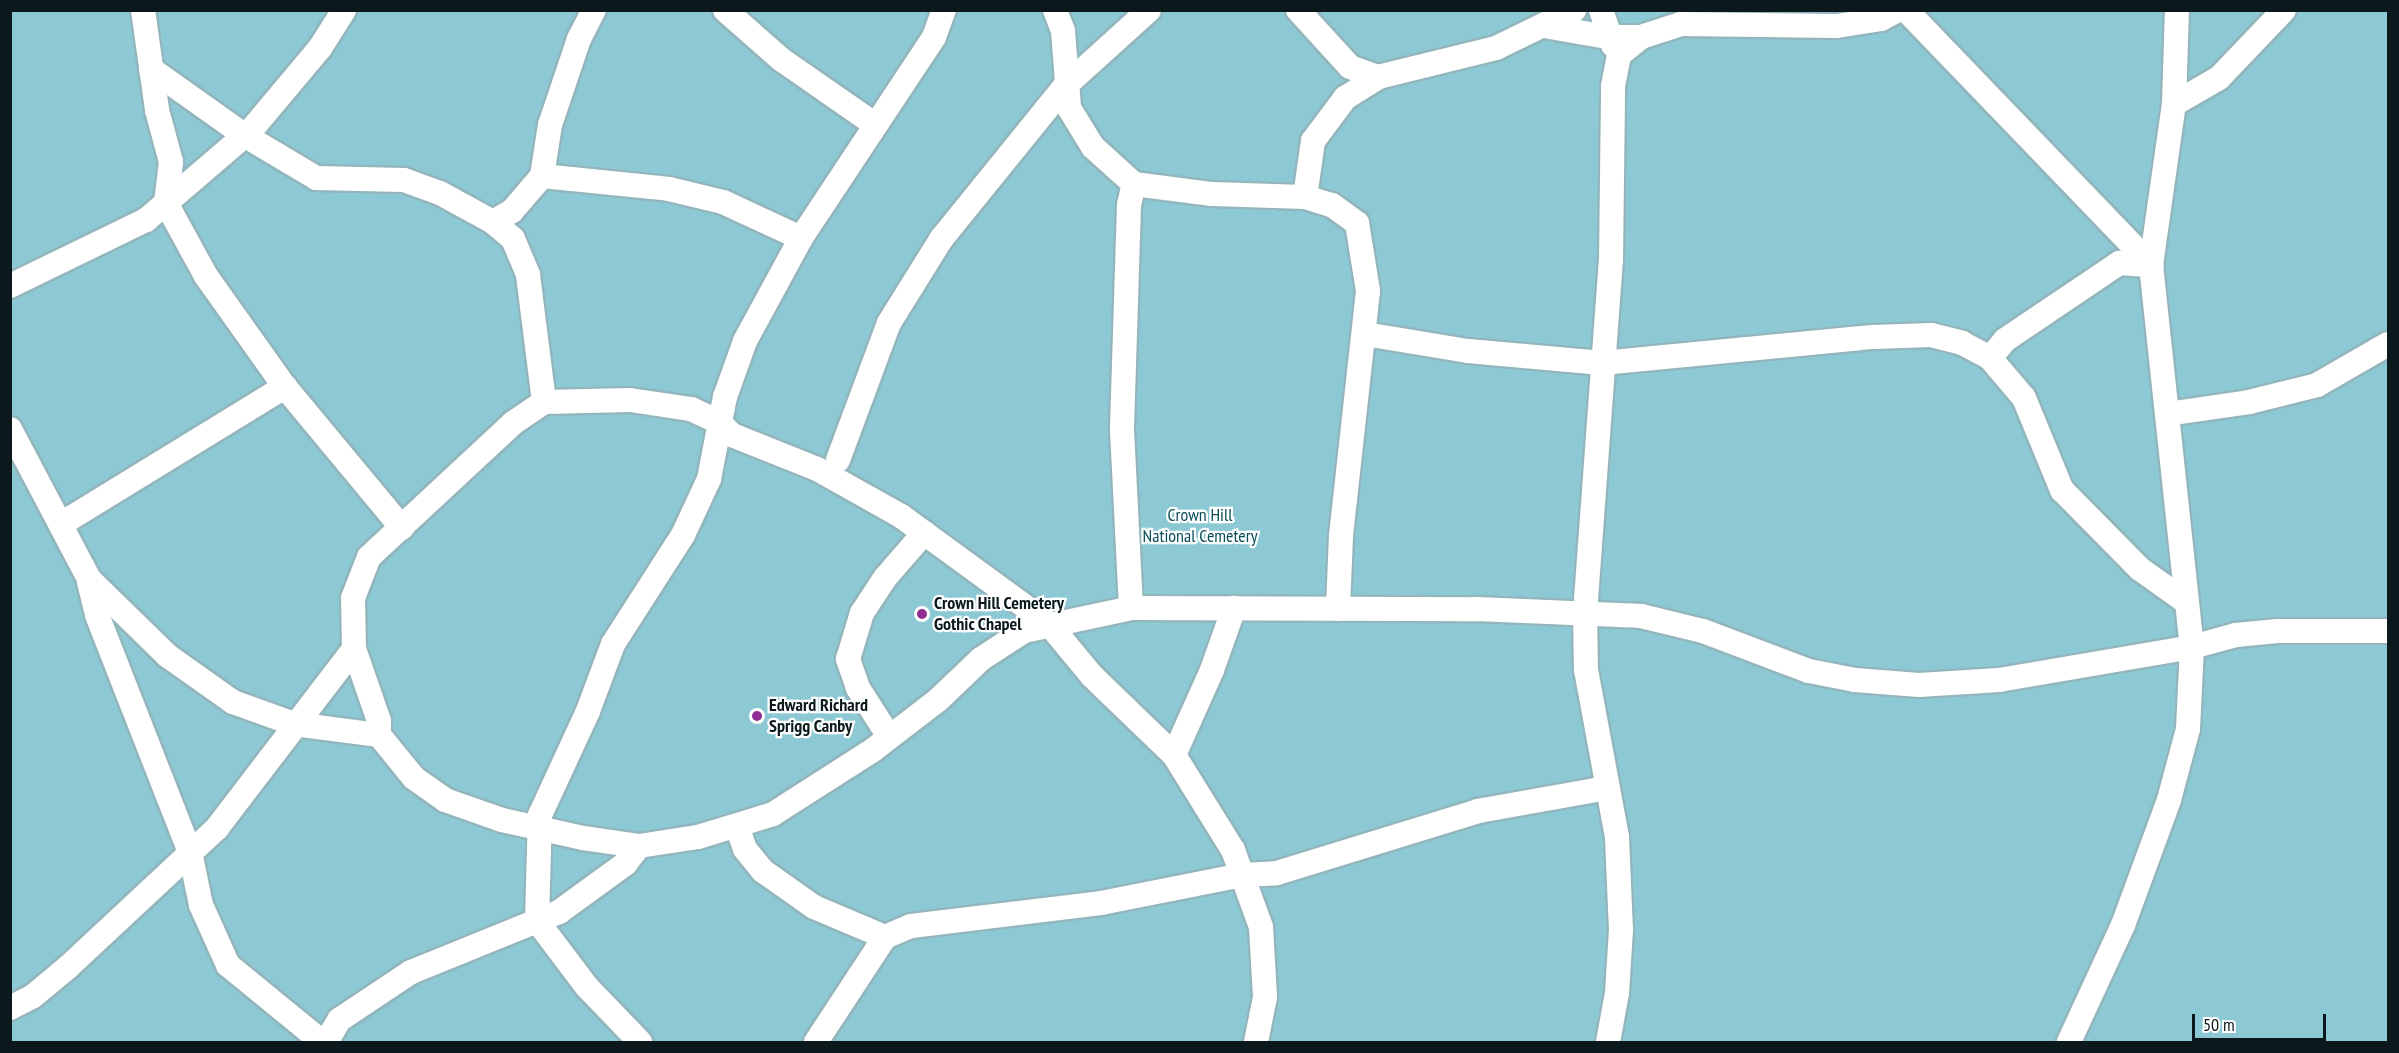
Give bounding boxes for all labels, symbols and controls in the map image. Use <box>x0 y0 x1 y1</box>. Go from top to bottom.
park label: Crown Hill National Cemetery <box>1143 505 1257 548</box>
place label: Crown Hill Cemetery Gothic Chapel <box>934 593 1064 636</box>
marker: Crown Hill Cemetery Gothic Chapel <box>915 607 929 621</box>
place label: Edward Richard Sprigg Canby <box>769 695 868 738</box>
marker: Edward Richard Sprigg Canby <box>750 709 764 723</box>
scale bar <box>2195 1002 2328 1040</box>
text: 50 m <box>2203 1013 2235 1036</box>

